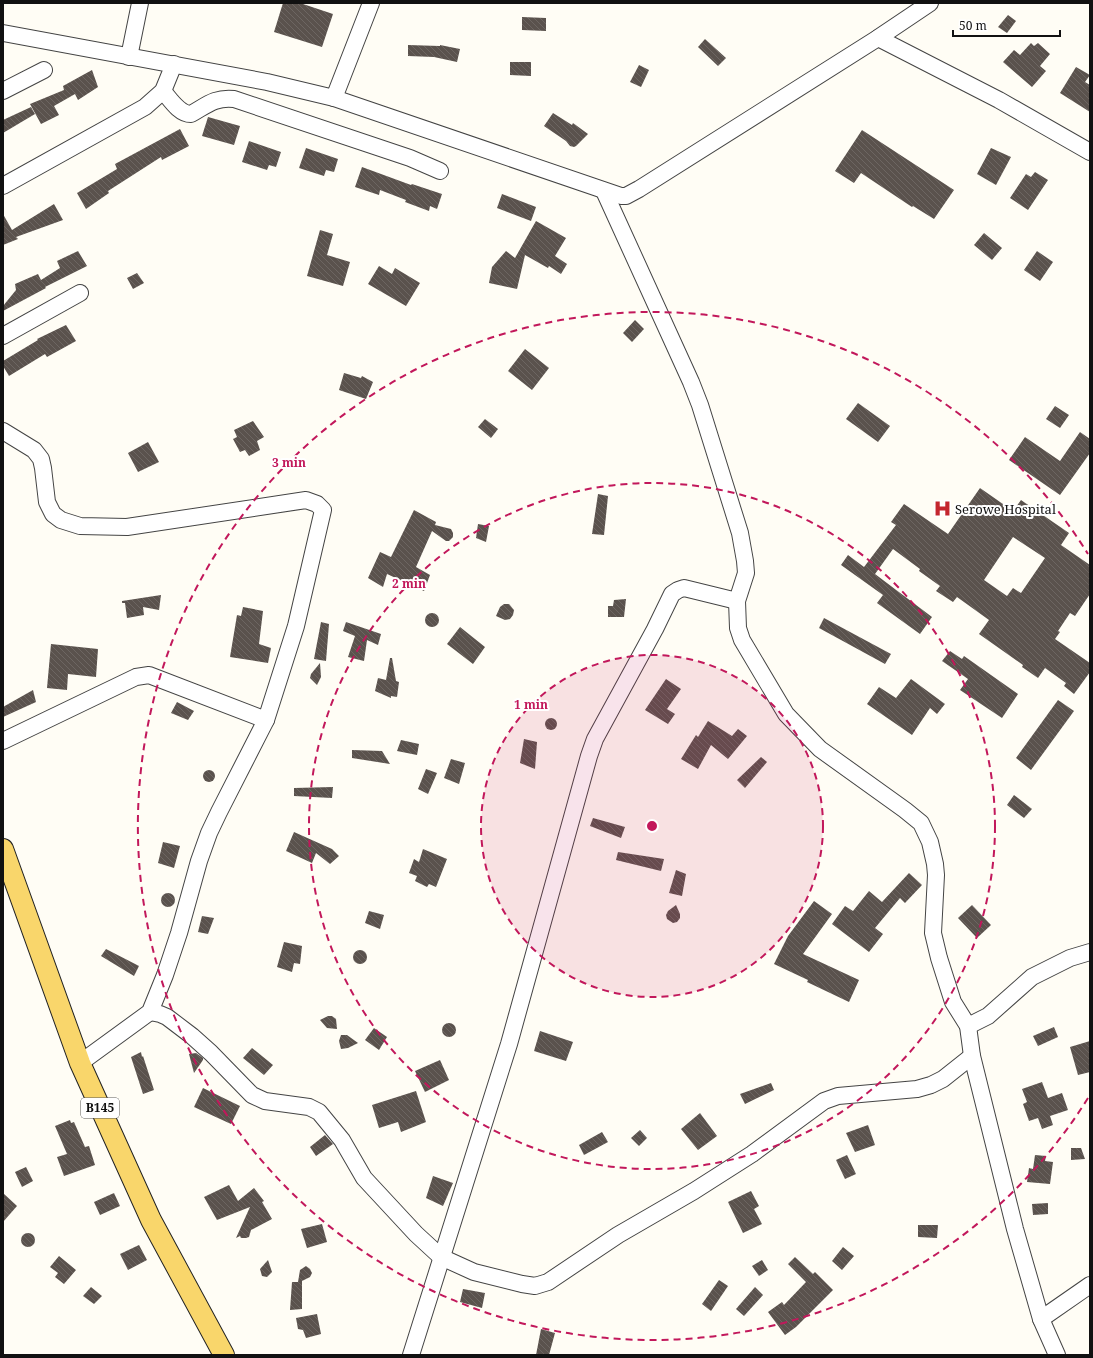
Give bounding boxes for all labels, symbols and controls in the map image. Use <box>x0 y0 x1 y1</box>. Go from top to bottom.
scale bar <box>953 12 1060 38</box>
text: 50 m <box>959 17 987 34</box>
text: 3 min <box>272 454 306 471</box>
hospital icon: Serowe Hospital <box>932 499 952 519</box>
place label: Serowe Hospital <box>955 500 1056 518</box>
text: 2 min <box>392 575 426 592</box>
text: 1 min <box>514 696 548 713</box>
centre of rings <box>645 819 659 833</box>
road number: B145 <box>81 1098 119 1118</box>

